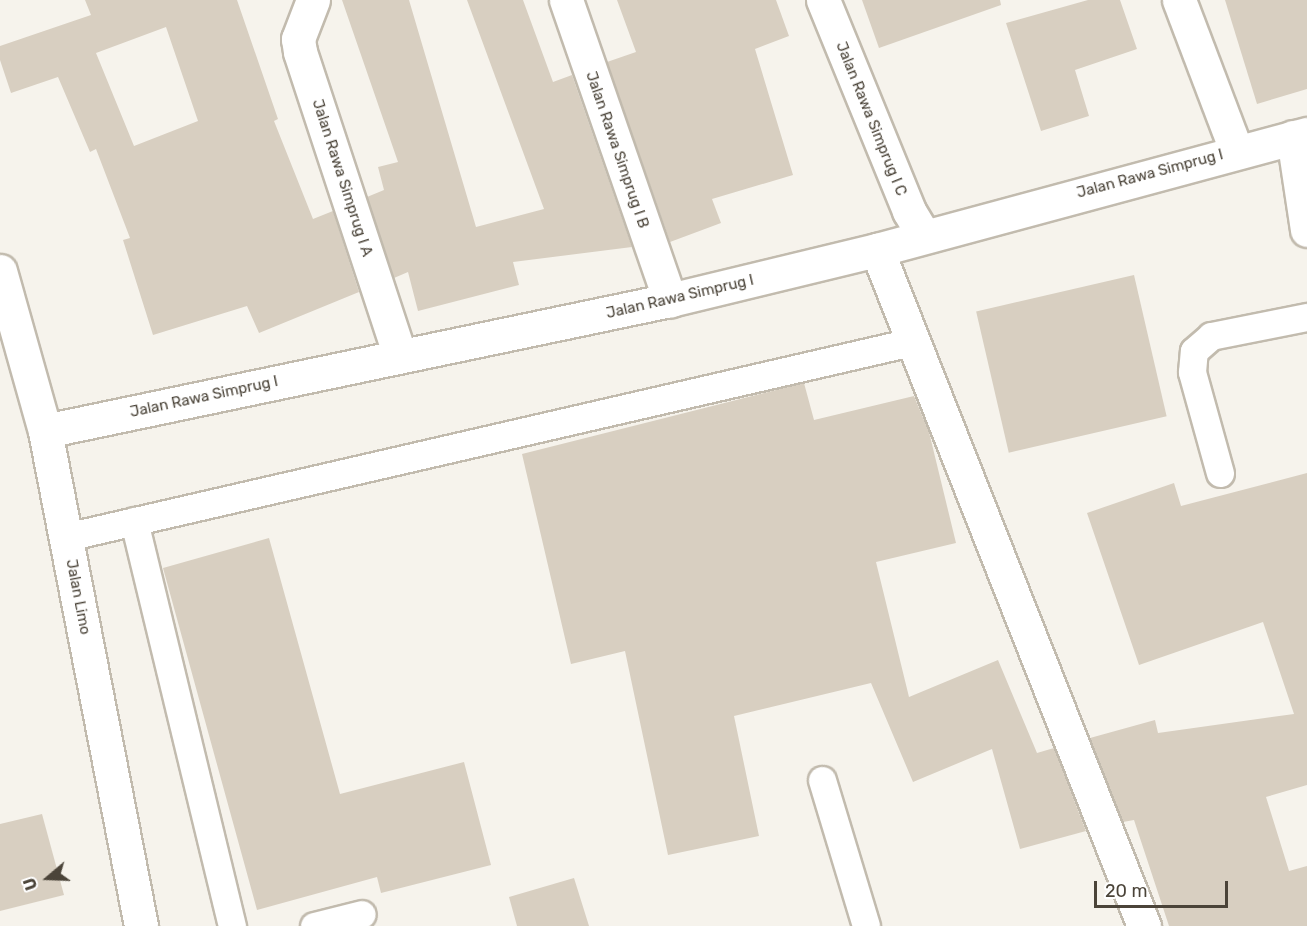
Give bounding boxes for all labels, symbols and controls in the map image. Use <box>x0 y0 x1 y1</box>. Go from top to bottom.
street label: Jalan Rawa Simprug I C <box>832 39 910 199</box>
street label: Jalan Rawa Simprug I B <box>582 69 652 231</box>
street label: Jalan Rawa Simprug I A <box>308 97 376 259</box>
street label: Jalan Rawa Simprug I <box>1075 146 1225 202</box>
street label: Jalan Rawa Simprug I <box>604 271 756 323</box>
street label: Jalan Rawa Simprug I <box>128 373 280 421</box>
street label: Jalan Limo <box>62 558 94 636</box>
north arrow <box>18 848 78 908</box>
scale bar <box>1097 869 1230 907</box>
text: U <box>20 875 41 893</box>
text: 20 m <box>1105 880 1147 902</box>

